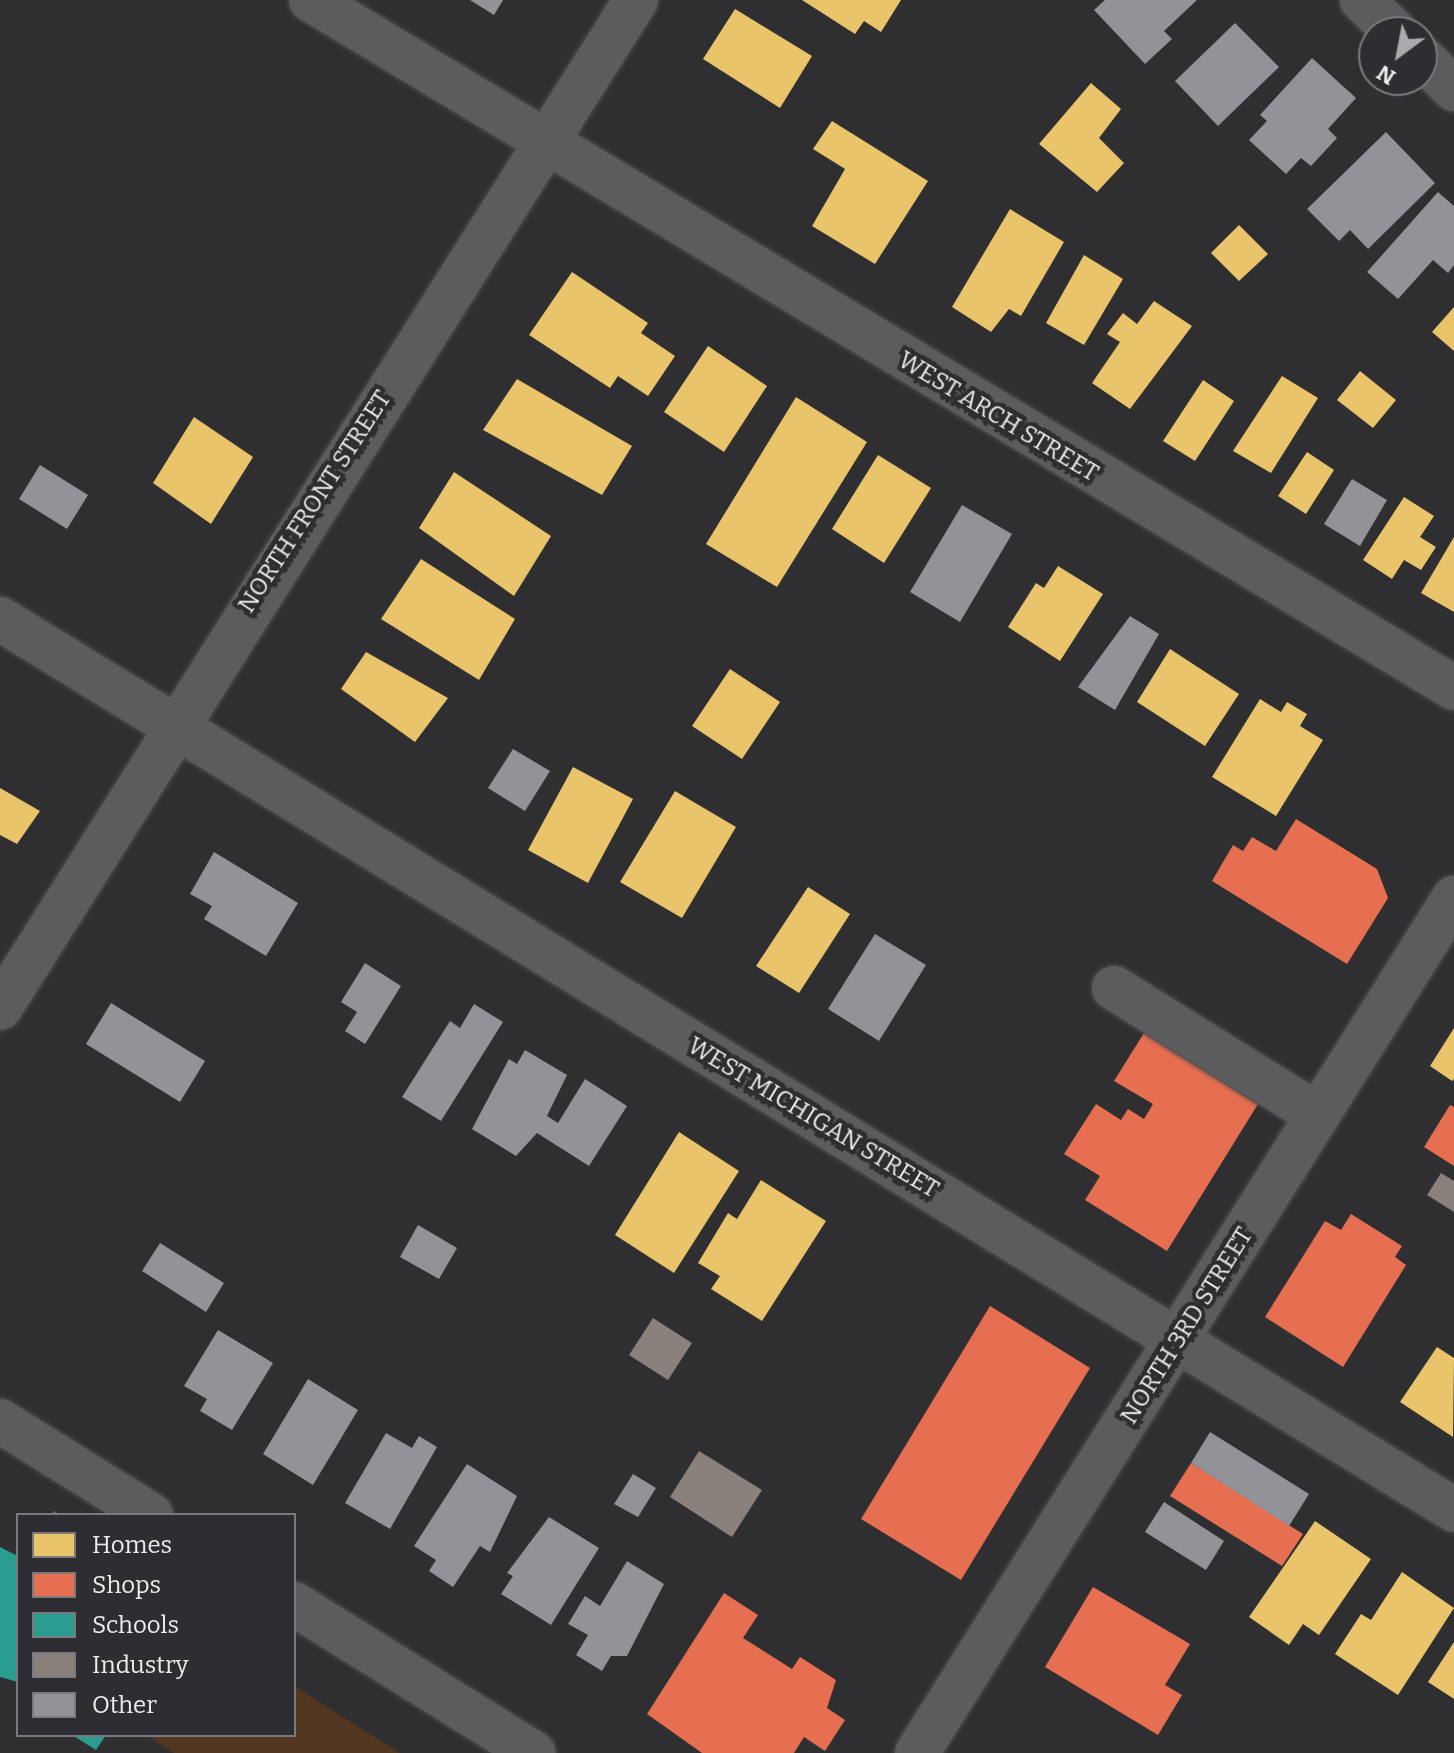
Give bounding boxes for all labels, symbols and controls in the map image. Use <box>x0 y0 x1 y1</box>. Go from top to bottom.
north arrow <box>1358 16 1438 96</box>
text: N <box>1372 59 1400 91</box>
street label: WEST ARCH STREET <box>893 346 1103 488</box>
street label: NORTH FRONT STREET <box>232 386 398 618</box>
street label: WEST MICHIGAN STREET <box>682 1032 944 1204</box>
street label: NORTH 3RD STREET <box>1115 1223 1259 1429</box>
legend <box>16 1513 296 1737</box>
text: Homes <box>92 1531 172 1559</box>
text: Shops <box>92 1571 161 1599</box>
text: Schools <box>92 1611 179 1639</box>
text: Industry <box>92 1651 189 1679</box>
text: Other <box>92 1691 157 1719</box>

